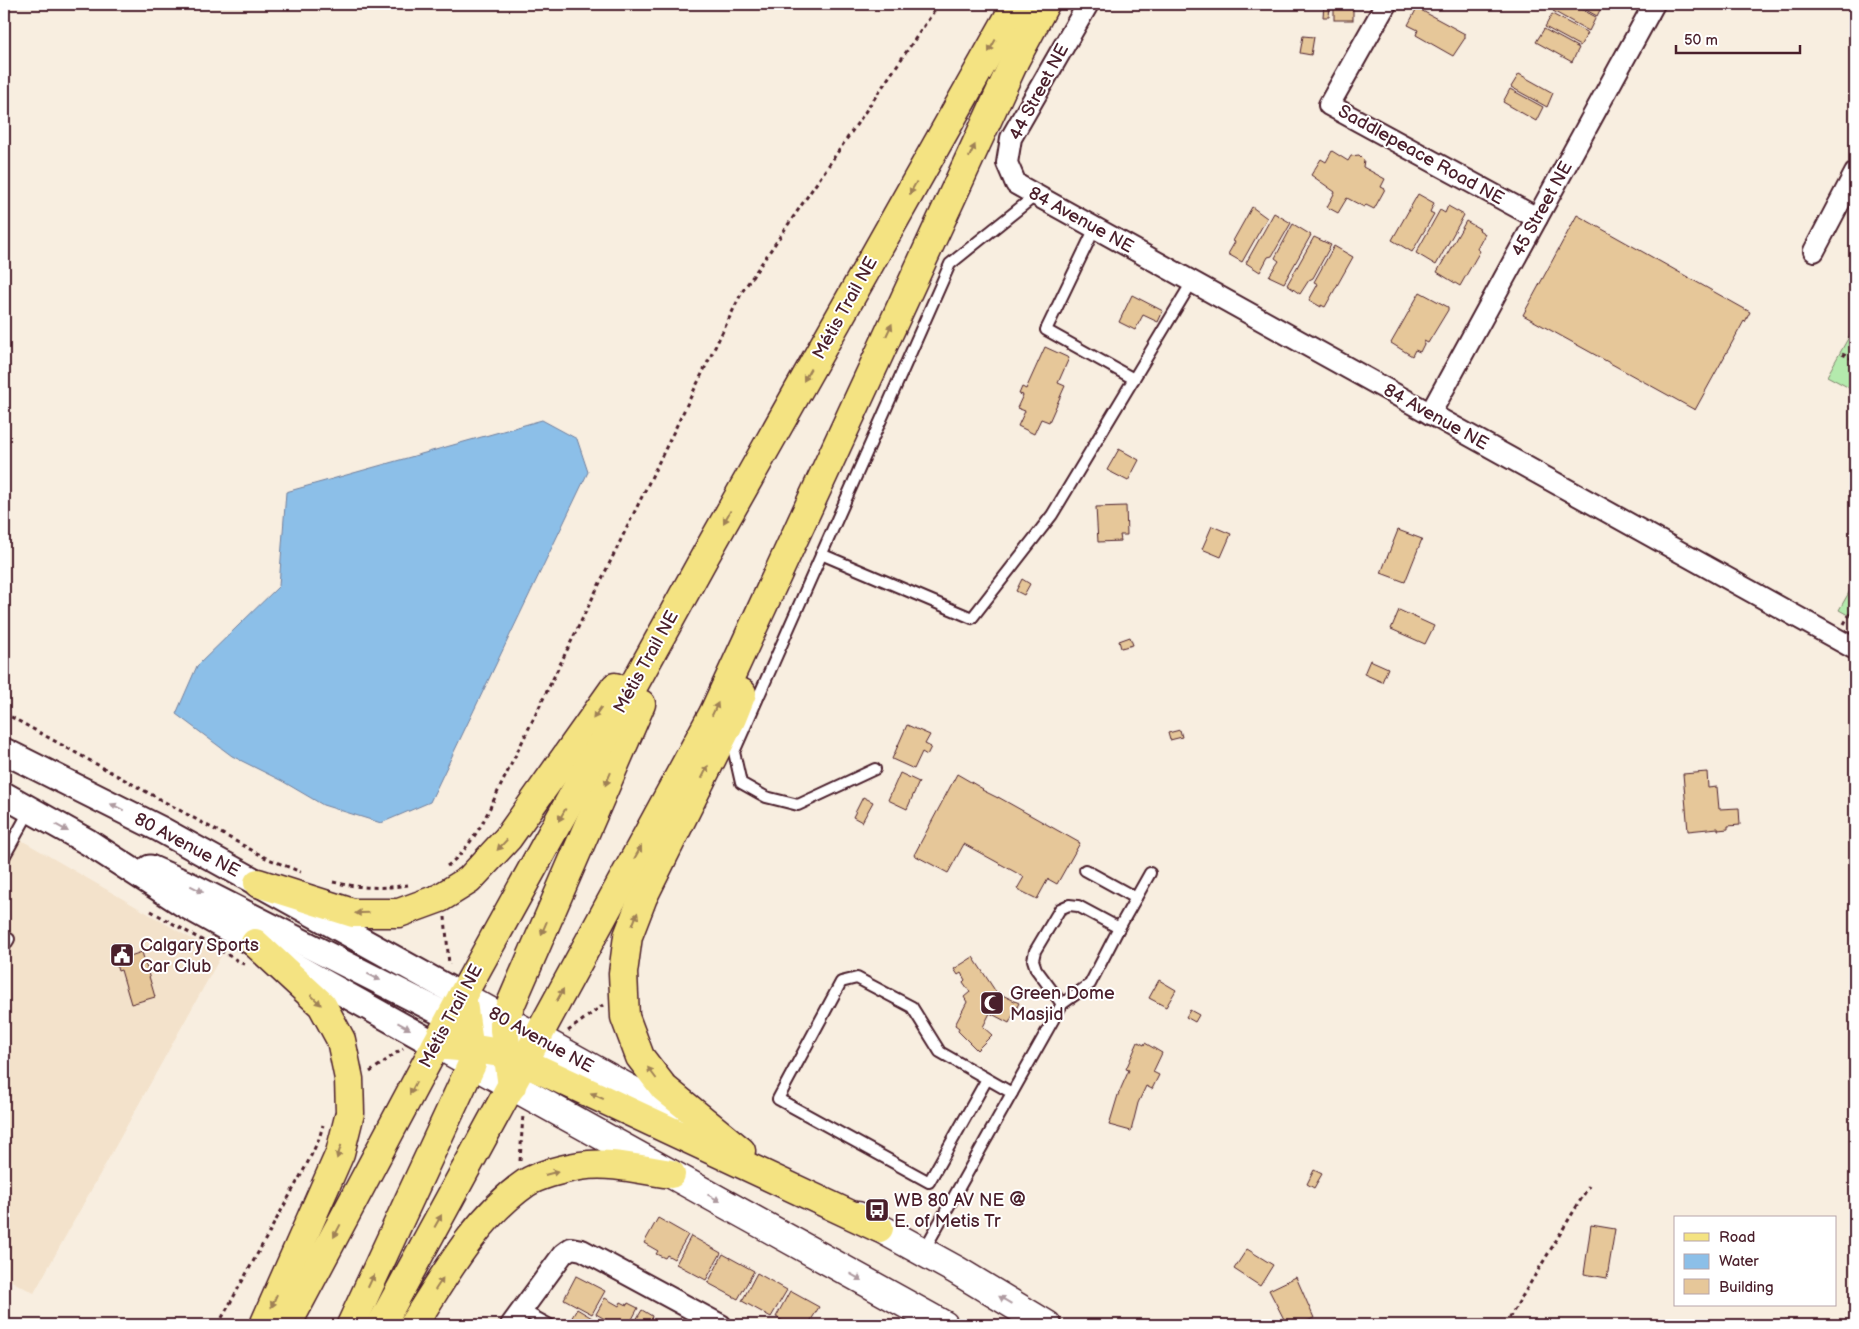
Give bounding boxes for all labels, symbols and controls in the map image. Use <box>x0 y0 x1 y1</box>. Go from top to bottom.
scale bar <box>1676 22 1800 54</box>
text: 50 m <box>1684 31 1718 50</box>
one-way arrow <box>988 40 997 53</box>
street label: 44 Street NE <box>1005 40 1073 144</box>
street label: Saddlepeace Road NE <box>1334 101 1508 209</box>
one-way arrow <box>968 144 976 158</box>
street label: 45 Street NE <box>1507 158 1577 260</box>
one-way arrow <box>908 181 917 194</box>
street label: 84 Avenue NE <box>1025 182 1137 258</box>
street label: Métis Trail NE <box>808 253 882 363</box>
one-way arrow <box>885 323 893 337</box>
one-way arrow <box>803 368 811 382</box>
street label: 84 Avenue NE <box>1380 379 1492 455</box>
one-way arrow <box>723 510 732 523</box>
street label: Métis Trail NE <box>609 607 683 717</box>
one-way arrow <box>711 702 719 716</box>
one-way arrow <box>592 706 602 720</box>
one-way arrow <box>701 765 709 779</box>
one-way arrow <box>604 772 612 786</box>
one-way arrow <box>109 803 124 811</box>
street label: 80 Avenue NE <box>131 808 244 882</box>
one-way arrow <box>557 808 566 821</box>
one-way arrow <box>55 823 68 832</box>
one-way arrow <box>496 839 508 851</box>
one-way arrow <box>633 845 642 859</box>
one-way arrow <box>190 885 205 893</box>
one-way arrow <box>354 909 370 917</box>
one-way arrow <box>631 911 639 926</box>
one-way arrow <box>539 921 547 935</box>
place label: Calgary Sports Car Club <box>140 935 259 977</box>
public building icon: Calgary Sports Car Club <box>109 942 135 968</box>
street label: Métis Trail NE <box>415 961 487 1071</box>
one-way arrow <box>367 974 381 982</box>
place label: Green Dome Masjid <box>1010 983 1115 1025</box>
one-way arrow <box>556 988 564 1002</box>
mosque icon: Green Dome Masjid <box>979 990 1005 1016</box>
one-way arrow <box>310 994 322 1006</box>
street label: 80 Avenue NE <box>485 1003 597 1078</box>
one-way arrow <box>397 1022 412 1030</box>
one-way arrow <box>647 1066 657 1080</box>
one-way arrow <box>409 1080 417 1095</box>
one-way arrow <box>590 1092 604 1100</box>
one-way arrow <box>335 1145 343 1160</box>
one-way arrow <box>545 1169 560 1177</box>
place label: WB 80 AV NE @ E. of Metis Tr <box>894 1190 1026 1232</box>
one-way arrow <box>707 1194 721 1202</box>
bus stop icon: WB 80 AV NE @ E. of Metis Tr <box>864 1197 890 1223</box>
one-way arrow <box>434 1214 442 1228</box>
legend <box>1674 1216 1836 1306</box>
one-way arrow <box>333 1224 341 1238</box>
text: Road <box>1719 1228 1755 1247</box>
text: Water <box>1719 1252 1759 1271</box>
one-way arrow <box>849 1273 863 1281</box>
one-way arrow <box>367 1274 375 1288</box>
one-way arrow <box>434 1278 444 1291</box>
text: Building <box>1719 1278 1774 1297</box>
one-way arrow <box>270 1294 278 1308</box>
one-way arrow <box>998 1295 1011 1305</box>

